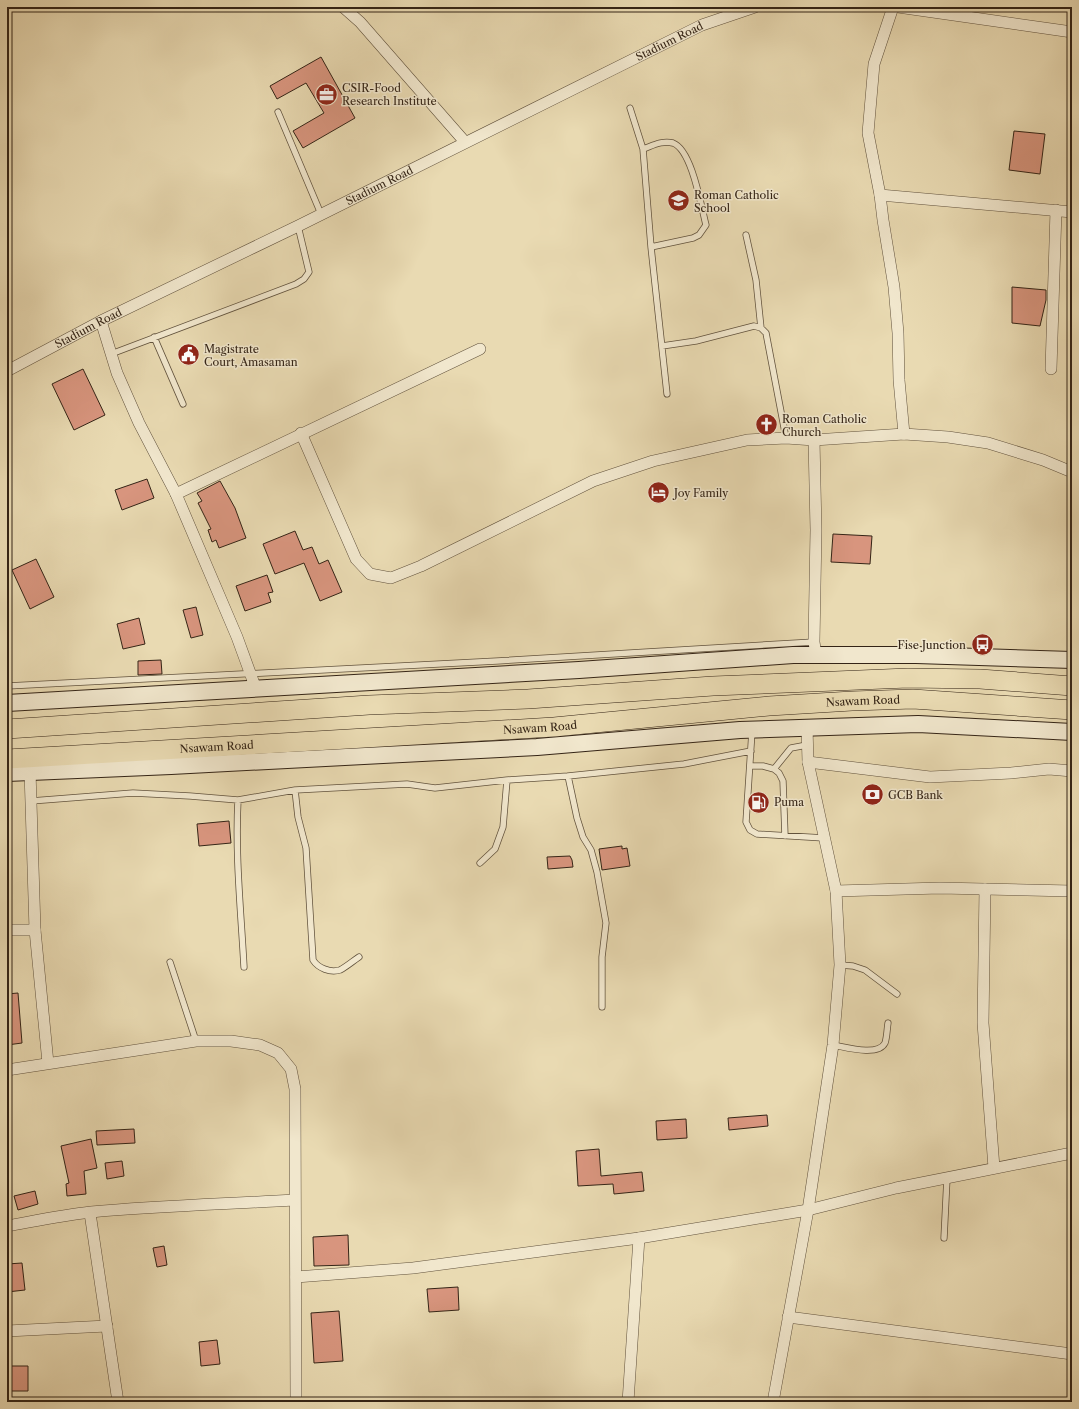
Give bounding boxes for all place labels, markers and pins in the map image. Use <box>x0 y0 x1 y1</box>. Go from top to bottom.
office icon: CSIR-Food Research Institute <box>314 81 340 107</box>
place label: CSIR-Food Research Institute <box>342 81 437 108</box>
school or university icon: Roman Catholic School <box>666 188 692 214</box>
place label: Roman Catholic School <box>694 188 779 215</box>
public building icon: Magistrate Court, Amasaman <box>175 342 201 368</box>
place label: Magistrate Court, Amasaman <box>204 342 298 369</box>
church icon: Roman Catholic Church <box>753 412 779 438</box>
place label: Roman Catholic Church <box>782 412 867 439</box>
hotel icon: Joy Family <box>645 480 671 506</box>
place label: Joy Family <box>672 486 729 500</box>
bus stop icon: Fise Junction <box>969 632 995 658</box>
place label: Fise Junction <box>898 638 966 652</box>
bank icon: GCB Bank <box>860 782 886 808</box>
place label: GCB Bank <box>888 788 943 802</box>
fuel station icon: Puma <box>746 789 772 815</box>
place label: Puma <box>774 795 804 809</box>

